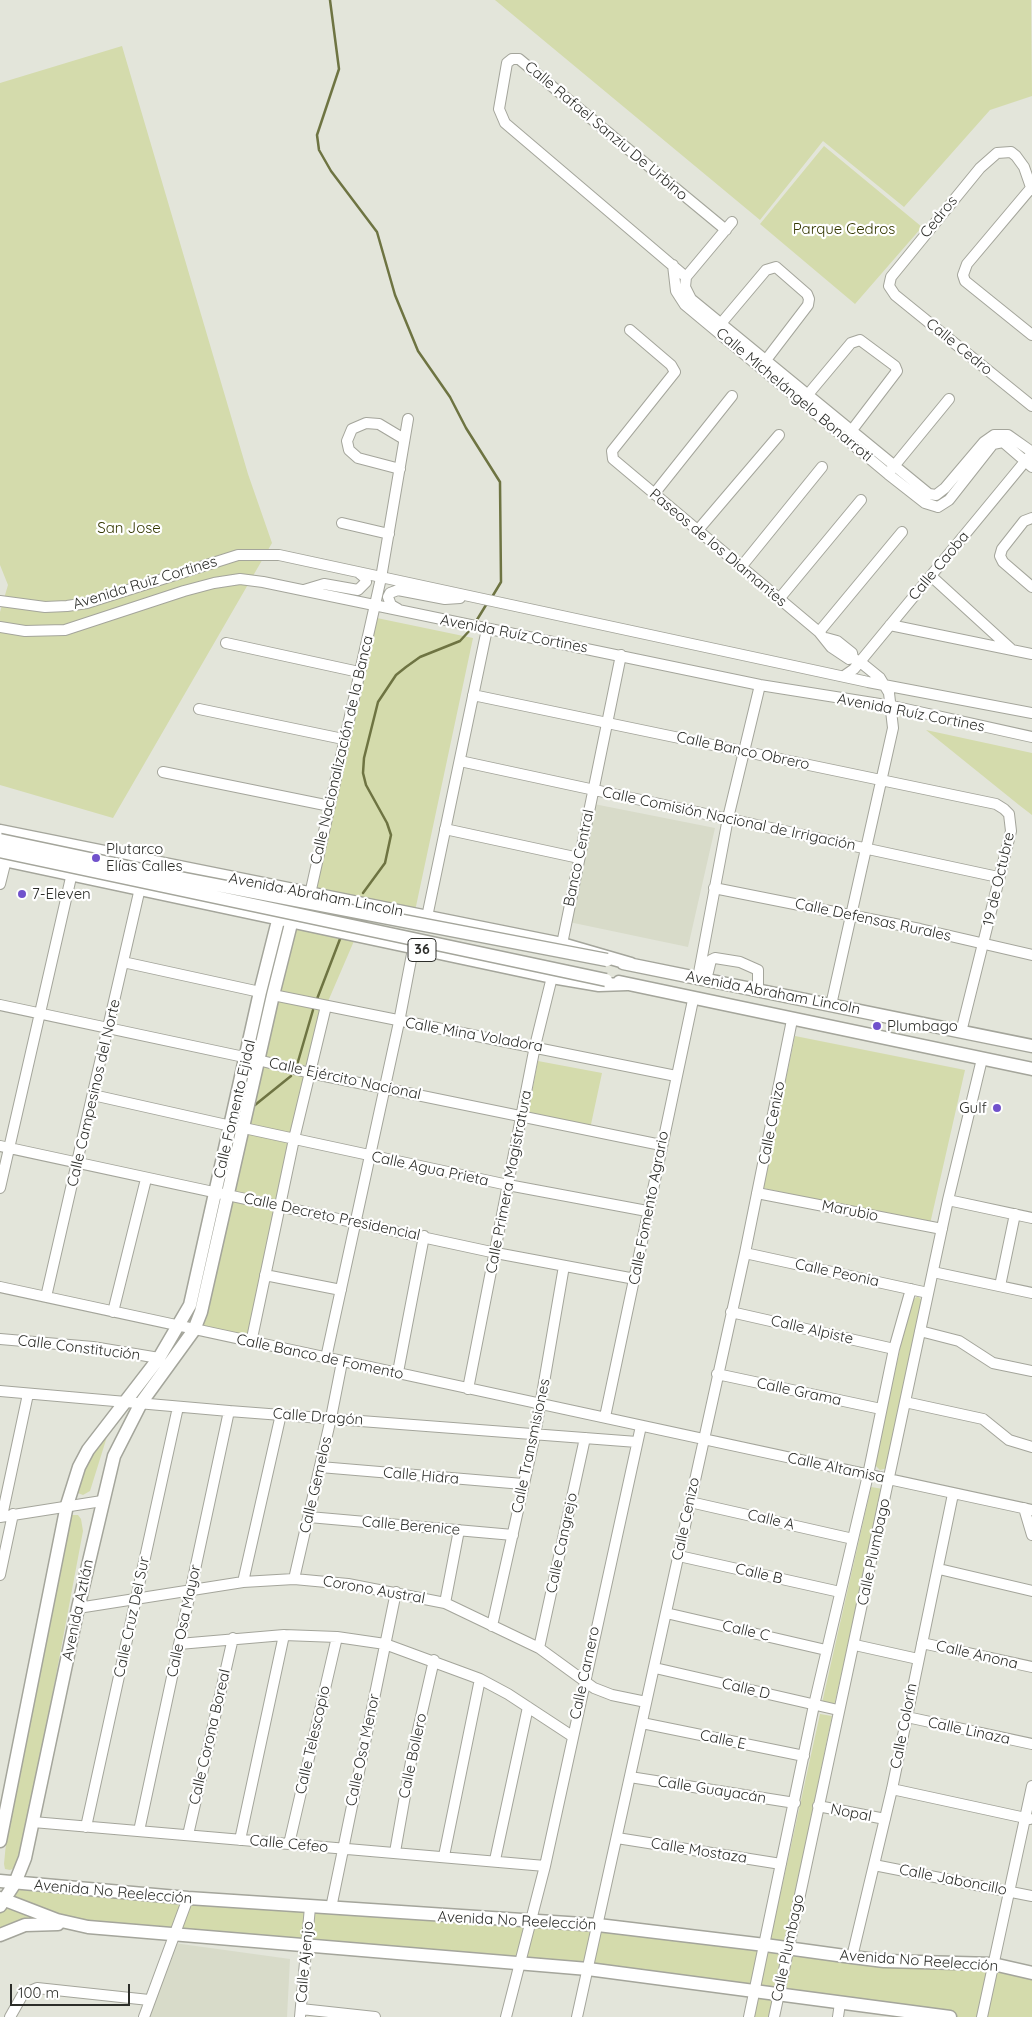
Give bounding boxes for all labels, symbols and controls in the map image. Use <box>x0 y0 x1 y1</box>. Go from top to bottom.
street label: Calle Rafael Sanziu De Urbino <box>521 58 691 204</box>
street label: Cedros <box>917 192 961 242</box>
park label: Parque Cedros <box>793 220 895 238</box>
street label: Calle Cedro <box>922 315 996 379</box>
street label: Calle Michelángelo Bonarroti <box>712 324 876 466</box>
street label: Paseos de los Diamantes <box>646 485 790 611</box>
park label: San Jose <box>97 519 161 537</box>
street label: Calle Caoba <box>905 528 973 604</box>
street label: Avenida Ruiz Cortines <box>71 552 219 614</box>
street label: Avenida Ruíz Cortines <box>439 611 589 657</box>
street label: Calle Nacionalización de la Banca <box>307 634 377 866</box>
street label: Avenida Ruíz Cortines <box>836 690 986 736</box>
street label: Calle Banco Obrero <box>675 728 811 774</box>
street label: Calle Comisión Nacional de Irrigación <box>601 783 857 855</box>
street label: Banco Central <box>560 808 598 908</box>
street label: 19 de Octubre <box>979 830 1019 928</box>
place label: Plutarco Elías Calles <box>106 840 183 875</box>
marker: Plutarco Elías Calles <box>90 852 102 864</box>
street label: Avenida Abraham Lincoln <box>227 869 405 921</box>
place label: 7-Eleven <box>32 885 91 903</box>
marker: 7-Eleven <box>16 888 28 900</box>
street label: Calle Defensas Rurales <box>793 895 953 945</box>
road number: 36 <box>408 938 436 962</box>
street label: Avenida Abraham Lincoln <box>684 967 862 1019</box>
street label: Calle Campesinos del Norte <box>64 998 124 1188</box>
street label: Calle Mina Voladora <box>404 1014 544 1056</box>
place label: Plumbago <box>887 1017 958 1035</box>
marker: Plumbago <box>871 1020 883 1032</box>
street label: Calle Fomento Ejidal <box>210 1038 260 1180</box>
street label: Calle Ejército Nacional <box>267 1054 423 1104</box>
street label: Calle Cenizo <box>755 1080 789 1166</box>
street label: Calle Primera Magistratura <box>482 1089 536 1275</box>
place label: Gulf <box>959 1099 987 1117</box>
marker: Gulf <box>991 1102 1003 1114</box>
street label: Calle Fomento Agrario <box>625 1130 673 1286</box>
street label: Calle Agua Prieta <box>370 1148 490 1190</box>
street label: Calle Decreto Presidencial <box>242 1189 422 1245</box>
street label: Marubio <box>820 1197 880 1225</box>
street label: Calle Peonia <box>793 1255 881 1291</box>
street label: Calle Alpiste <box>769 1312 855 1348</box>
street label: Calle Banco de Fomento <box>235 1330 405 1384</box>
street label: Calle Constitución <box>17 1332 141 1364</box>
street label: Calle Grama <box>755 1374 843 1410</box>
street label: Calle Transmisiones <box>508 1377 554 1515</box>
street label: Calle Dragón <box>272 1405 364 1429</box>
street label: Calle Gemelos <box>296 1435 336 1535</box>
street label: Calle Altamisa <box>786 1449 886 1487</box>
street label: Calle Hidra <box>382 1464 460 1488</box>
street label: Calle Cenizo <box>668 1476 704 1562</box>
street label: Calle Cangrejo <box>543 1491 581 1595</box>
street label: Calle Plumbago <box>854 1497 894 1607</box>
street label: Calle A <box>746 1506 796 1534</box>
street label: Calle Berenice <box>361 1513 461 1539</box>
street label: Calle Cruz Del Sur <box>110 1555 154 1679</box>
street label: Avenida Aztlán <box>58 1558 98 1662</box>
street label: Calle B <box>734 1560 784 1588</box>
street label: Calle Osa Mayor <box>163 1563 205 1679</box>
street label: Corono Austral <box>321 1572 427 1608</box>
street label: Calle C <box>721 1617 771 1645</box>
street label: Calle Carnero <box>566 1625 604 1721</box>
street label: Calle Anona <box>934 1637 1020 1673</box>
street label: Calle Corona Boreal <box>186 1667 234 1807</box>
street label: Calle D <box>720 1675 772 1703</box>
street label: Calle Colorín <box>887 1682 921 1770</box>
street label: Calle Telescopio <box>292 1684 334 1796</box>
street label: Calle Osa Menor <box>342 1692 384 1808</box>
street label: Calle Bollero <box>395 1712 431 1800</box>
street label: Calle Linaza <box>926 1714 1012 1748</box>
street label: Calle E <box>698 1726 748 1754</box>
street label: Calle Guayacán <box>657 1773 767 1807</box>
street label: Nopal <box>829 1800 873 1826</box>
street label: Calle Cefeo <box>249 1832 329 1856</box>
street label: Calle Mostaza <box>650 1835 748 1867</box>
street label: Calle Jaboncillo <box>898 1861 1008 1899</box>
street label: Avenida No Reelección <box>33 1876 193 1908</box>
street label: Calle Plumbago <box>768 1893 808 2003</box>
street label: Avenida No Reelección <box>437 1908 597 1934</box>
street label: Calle Ajenjo <box>292 1920 318 2004</box>
street label: Avenida No Reelección <box>839 1946 999 1976</box>
scale bar <box>12 1974 132 2006</box>
text: 100 m <box>18 1983 59 2002</box>

